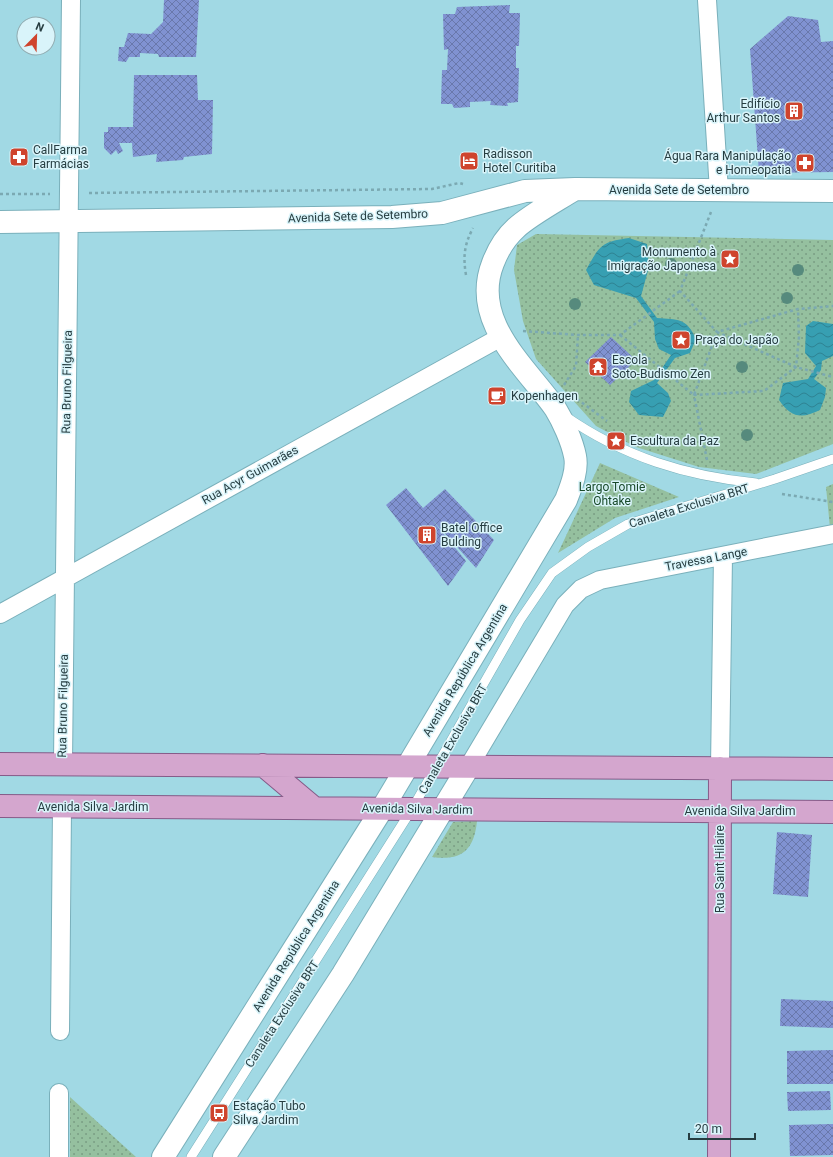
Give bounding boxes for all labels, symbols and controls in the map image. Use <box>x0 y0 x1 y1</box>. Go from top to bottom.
north arrow <box>16 16 56 56</box>
text: N <box>34 20 46 35</box>
place label: Edifício Arthur Santos <box>706 97 780 125</box>
building icon: Edifício Arthur Santos <box>783 100 805 122</box>
place label: CallFarma Farmácias <box>33 143 89 171</box>
pharmacy icon: CallFarma Farmácias <box>8 146 30 168</box>
place label: Radisson Hotel Curitiba <box>483 147 556 175</box>
place label: Água Rara Manipulação e Homeopatia <box>664 148 791 177</box>
hotel icon: Radisson Hotel Curitiba <box>458 150 480 172</box>
pharmacy icon: Água Rara Manipulação e Homeopatia <box>794 152 816 174</box>
street label: Avenida Sete de Setembro <box>609 183 749 197</box>
street label: Avenida Sete de Setembro <box>288 207 428 225</box>
place label: Monumento à Imigração Japonesa <box>607 245 716 273</box>
place icon: Monumento à Imigração Japonesa <box>719 248 741 270</box>
place icon: Praça do Japão <box>670 329 692 351</box>
street label: Rua Bruno Filgueira <box>59 330 75 434</box>
place label: Praça do Japão <box>695 333 779 347</box>
place label: Escola Soto-Budismo Zen <box>612 353 710 381</box>
temple icon: Escola Soto-Budismo Zen <box>587 356 609 378</box>
cafe icon: Kopenhagen <box>486 385 508 407</box>
place label: Kopenhagen <box>511 389 578 403</box>
place icon: Escultura da Paz <box>605 430 627 452</box>
place label: Escultura da Paz <box>630 434 719 448</box>
street label: Rua Acyr Guimarães <box>199 443 301 507</box>
park label: Largo Tomie Ohtake <box>579 480 645 508</box>
street label: Canaleta Exclusiva BRT <box>627 481 751 531</box>
place label: Batel Office Bulding <box>441 521 502 549</box>
building icon: Batel Office Bulding <box>416 524 438 546</box>
street label: Travessa Lange <box>664 544 748 574</box>
street label: Avenida República Argentina <box>420 601 510 739</box>
street label: Rua Bruno Filgueira <box>55 654 71 758</box>
street label: Canaleta Exclusiva BRT <box>416 682 490 796</box>
street label: Avenida Silva Jardim <box>38 800 148 814</box>
street label: Avenida Silva Jardim <box>361 801 473 817</box>
street label: Avenida Silva Jardim <box>685 804 795 818</box>
street label: Rua Saint Hilaire <box>713 825 727 913</box>
street label: Avenida República Argentina <box>250 878 342 1014</box>
street label: Canaleta Exclusiva BRT <box>242 958 322 1070</box>
place label: Estação Tubo Silva Jardim <box>233 1099 306 1127</box>
bus stop icon: Estação Tubo Silva Jardim <box>208 1102 230 1124</box>
scale bar <box>689 1115 755 1141</box>
text: 20 m <box>695 1122 722 1136</box>

